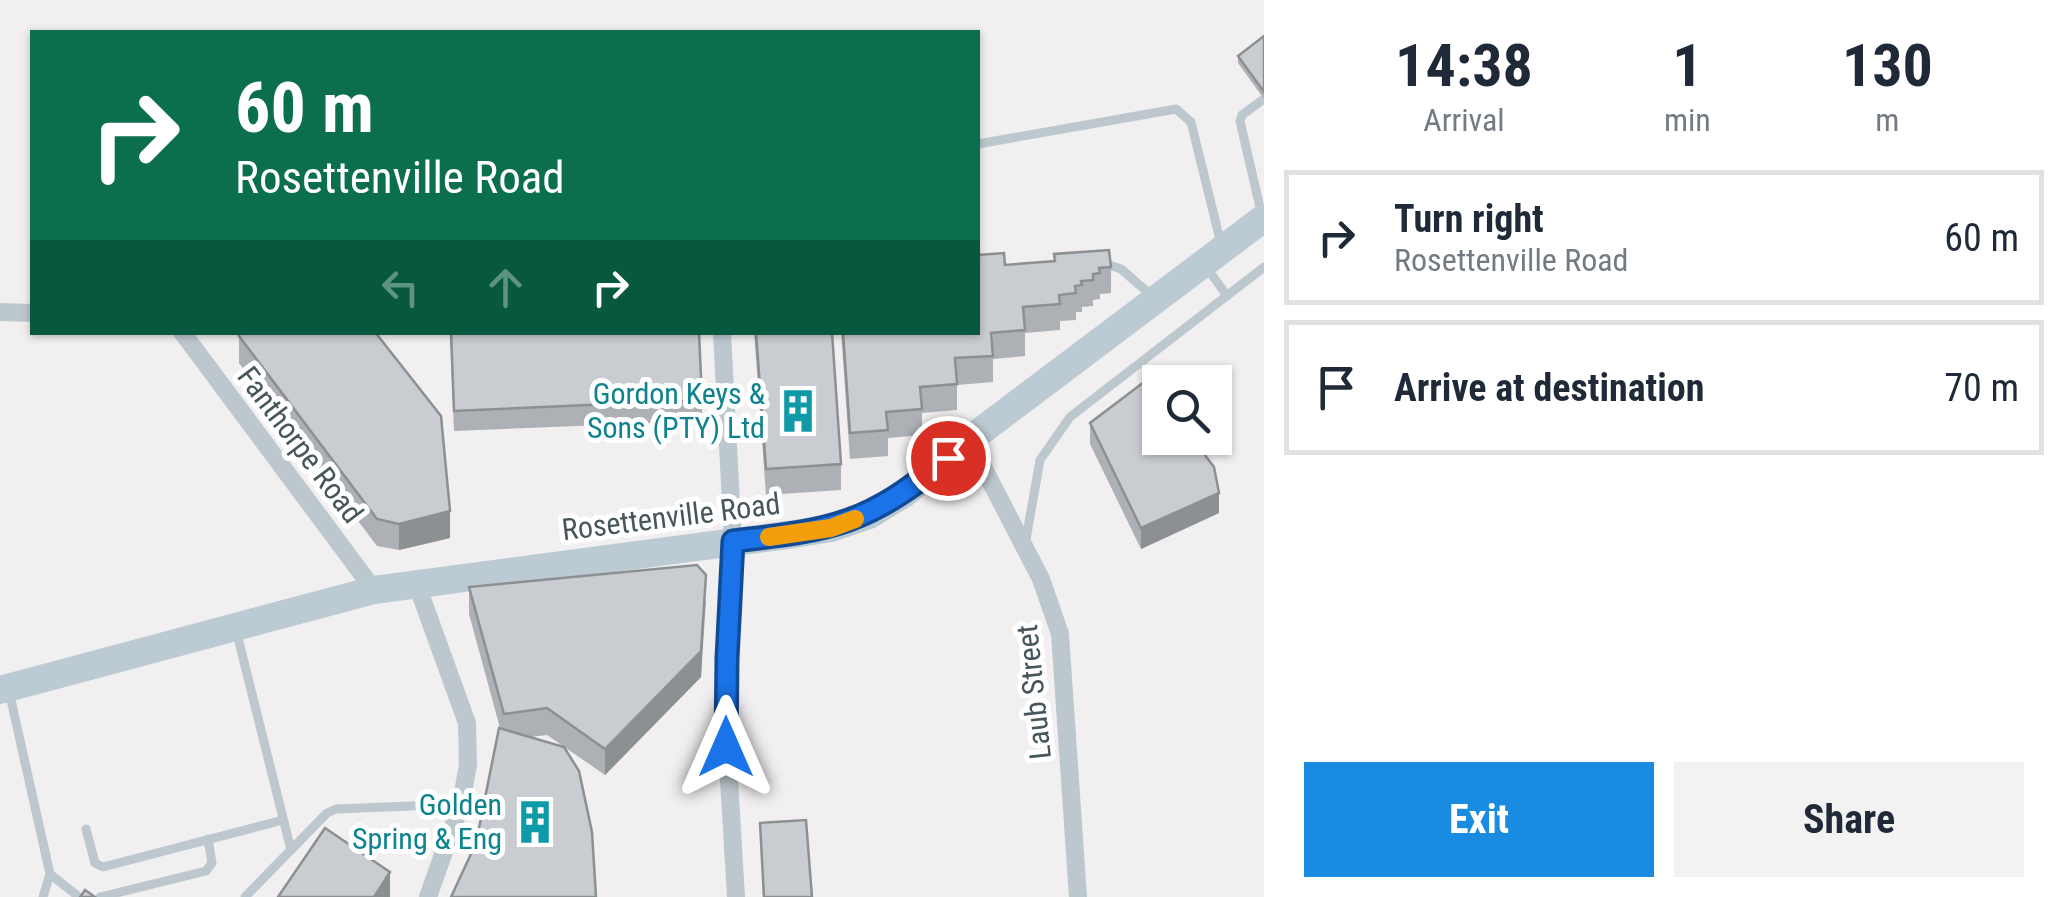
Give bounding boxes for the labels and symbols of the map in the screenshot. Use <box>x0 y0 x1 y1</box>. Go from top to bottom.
street label: Fanthorpe Road <box>230 360 370 530</box>
place label: Gordon Keys & Sons (PTY) Ltd <box>587 376 766 445</box>
building icon: Gordon Keys & Sons (PTY) Ltd <box>774 387 822 435</box>
pin <box>906 416 991 501</box>
street label: Rosettenville Road <box>560 486 782 547</box>
street label: Laub Street <box>1009 623 1058 761</box>
position arrow <box>674 695 778 799</box>
place label: Golden Spring & Eng <box>352 787 502 856</box>
building icon: Golden Spring & Eng <box>511 798 559 846</box>

